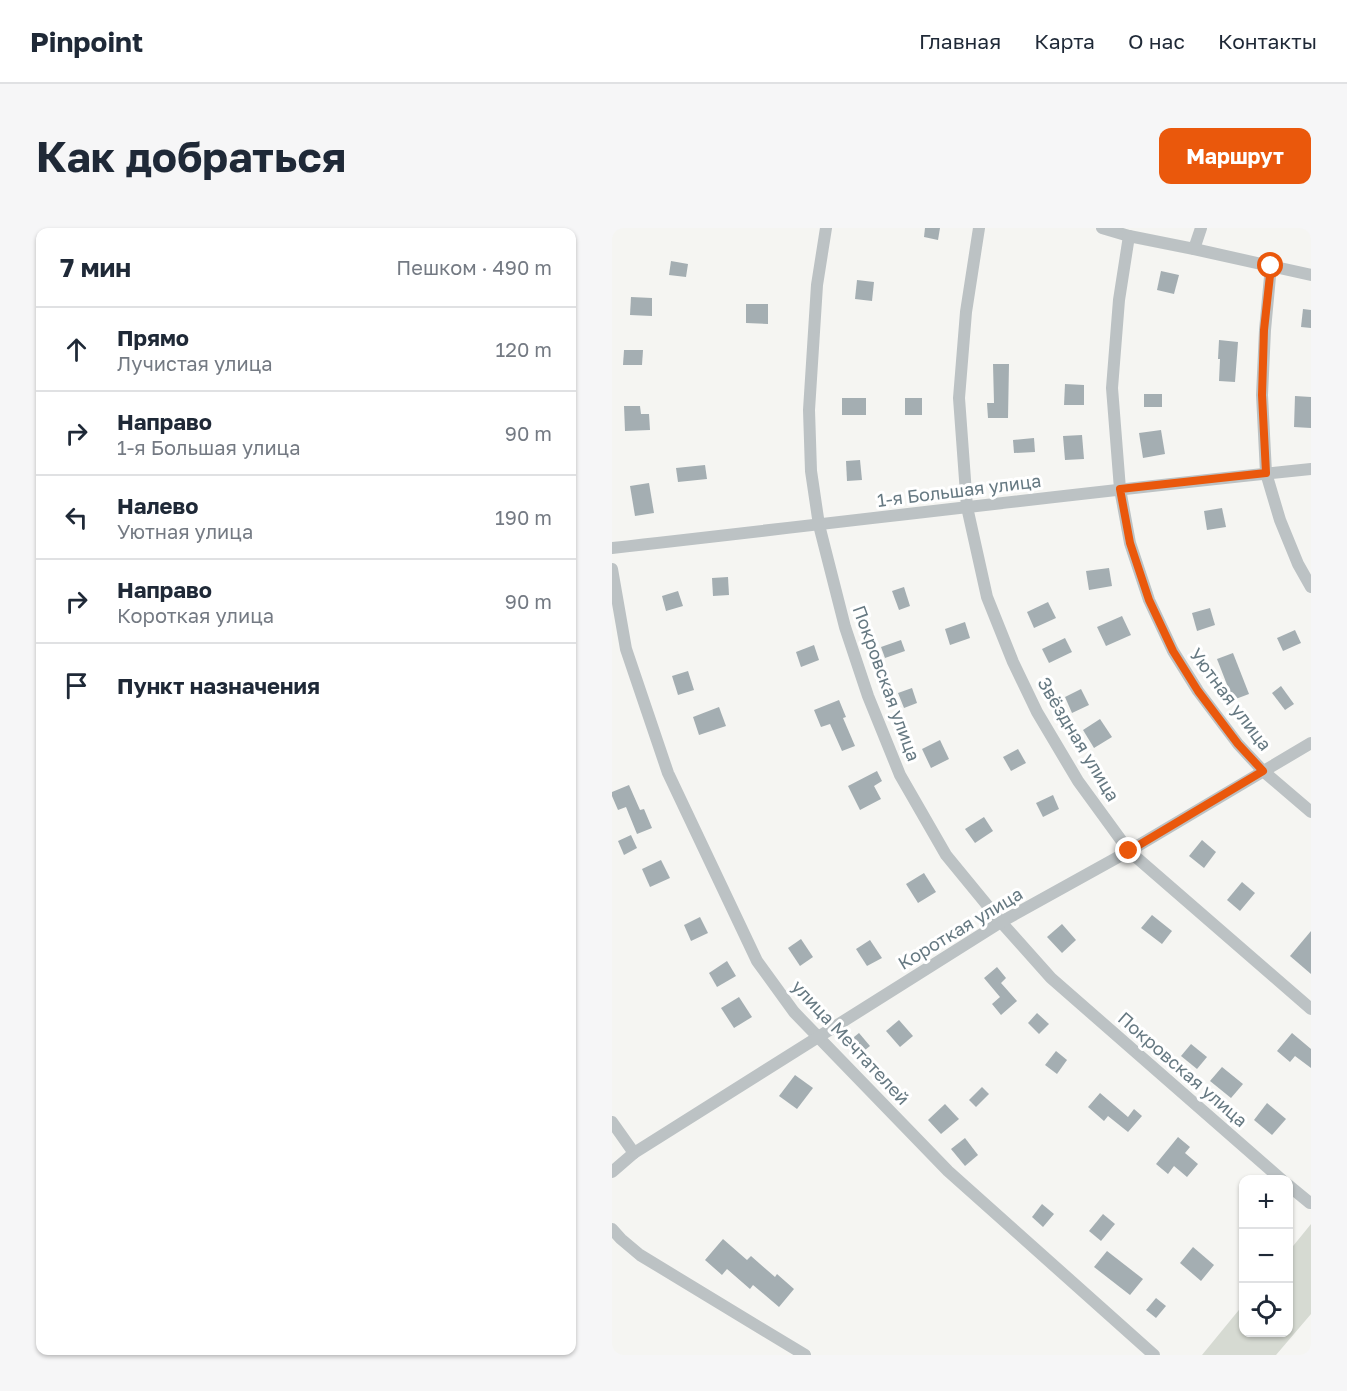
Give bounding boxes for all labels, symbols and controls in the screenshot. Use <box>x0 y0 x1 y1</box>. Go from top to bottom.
text: Pinpoint <box>30 25 143 58</box>
text: Главная <box>919 28 1001 54</box>
text: Карта <box>1034 28 1095 54</box>
text: О нас <box>1128 28 1185 54</box>
text: Контакты <box>1218 28 1317 54</box>
button: Маршрут <box>1159 128 1311 184</box>
text: Как добраться <box>36 131 346 181</box>
text: 7 мин <box>60 252 131 283</box>
route start <box>1257 252 1283 278</box>
text: Пешком · 490 m <box>396 255 552 279</box>
text: Прямо <box>117 324 189 351</box>
icon: ahead <box>60 333 93 366</box>
text: 120 m <box>496 337 552 361</box>
text: Лучистая улица <box>117 351 273 375</box>
text: Направо <box>117 408 212 435</box>
icon: right <box>60 417 93 450</box>
text: 90 m <box>505 421 552 445</box>
text: 1-я Большая улица <box>117 435 301 459</box>
street label: 1-я Большая улица <box>876 469 1042 511</box>
text: Налево <box>117 492 199 519</box>
icon: left <box>60 501 93 534</box>
text: 190 m <box>495 505 552 529</box>
text: Уютная улица <box>117 519 253 543</box>
text: Направо <box>117 576 212 603</box>
icon: right <box>60 585 93 618</box>
text: 90 m <box>505 589 552 613</box>
street label: Покровская улица <box>849 602 925 764</box>
text: Короткая улица <box>117 603 274 627</box>
street label: Уютная улица <box>1185 643 1277 755</box>
icon: arrive <box>60 669 93 702</box>
text: Пункт назначения <box>117 672 320 699</box>
street label: Звёздная улица <box>1033 673 1125 805</box>
route end <box>1115 837 1141 863</box>
street label: Короткая улица <box>894 882 1026 974</box>
street label: улица Мечтателей <box>788 975 914 1109</box>
street label: Покровская улица <box>1114 1007 1252 1131</box>
map controls <box>1239 1175 1293 1337</box>
button: + <box>1239 1175 1293 1229</box>
button: − <box>1239 1229 1293 1283</box>
button: locate <box>1239 1283 1293 1337</box>

